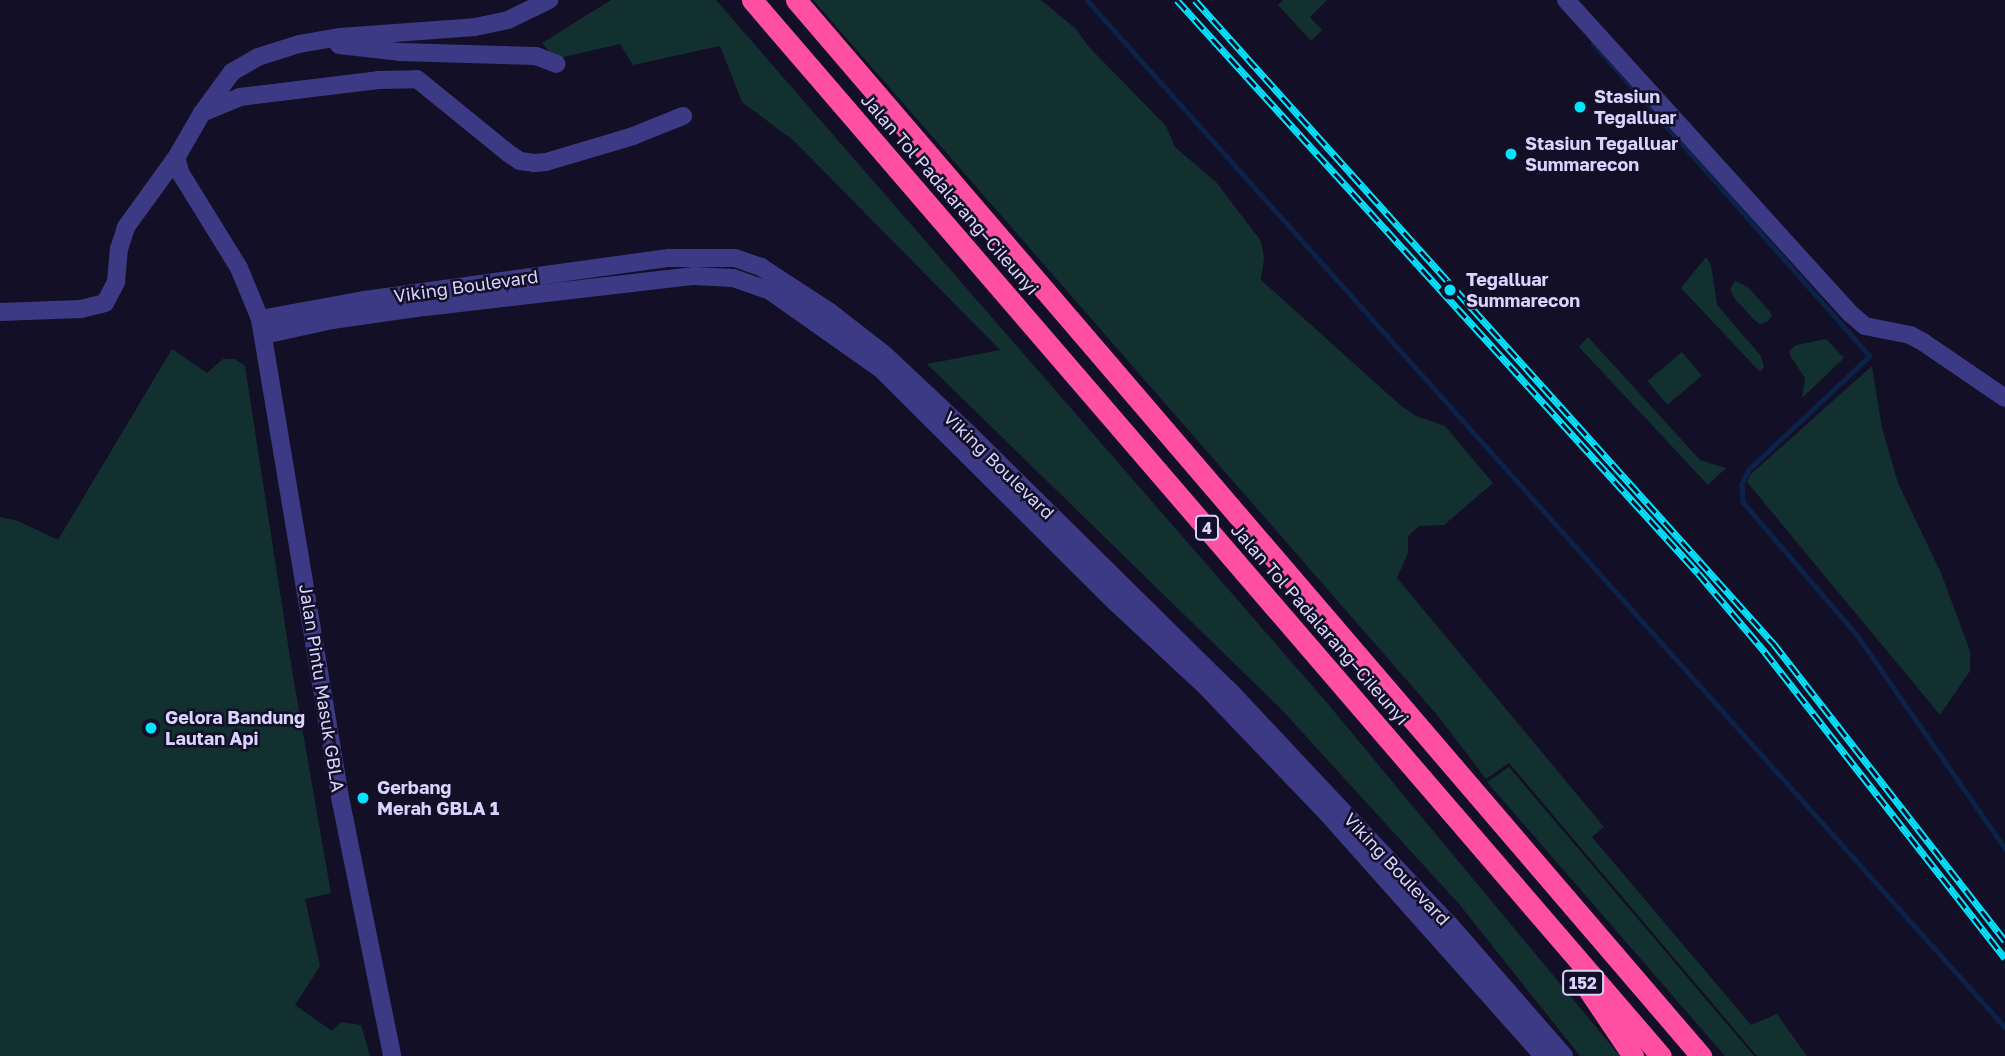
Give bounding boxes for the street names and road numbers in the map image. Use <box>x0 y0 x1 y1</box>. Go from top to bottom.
street label: Jalan Tol Padalarang–Cileunyi <box>857 89 1043 299</box>
street label: Viking Boulevard <box>392 265 540 307</box>
street label: Viking Boulevard <box>939 407 1059 523</box>
road number: 4 <box>1195 516 1219 540</box>
street label: Jalan Tol Padalarang–Cileunyi <box>1227 519 1413 729</box>
street label: Jalan Pintu Masuk GBLA <box>295 583 349 793</box>
street label: Viking Boulevard <box>1339 808 1455 930</box>
road number: 152 <box>1562 970 1604 995</box>

